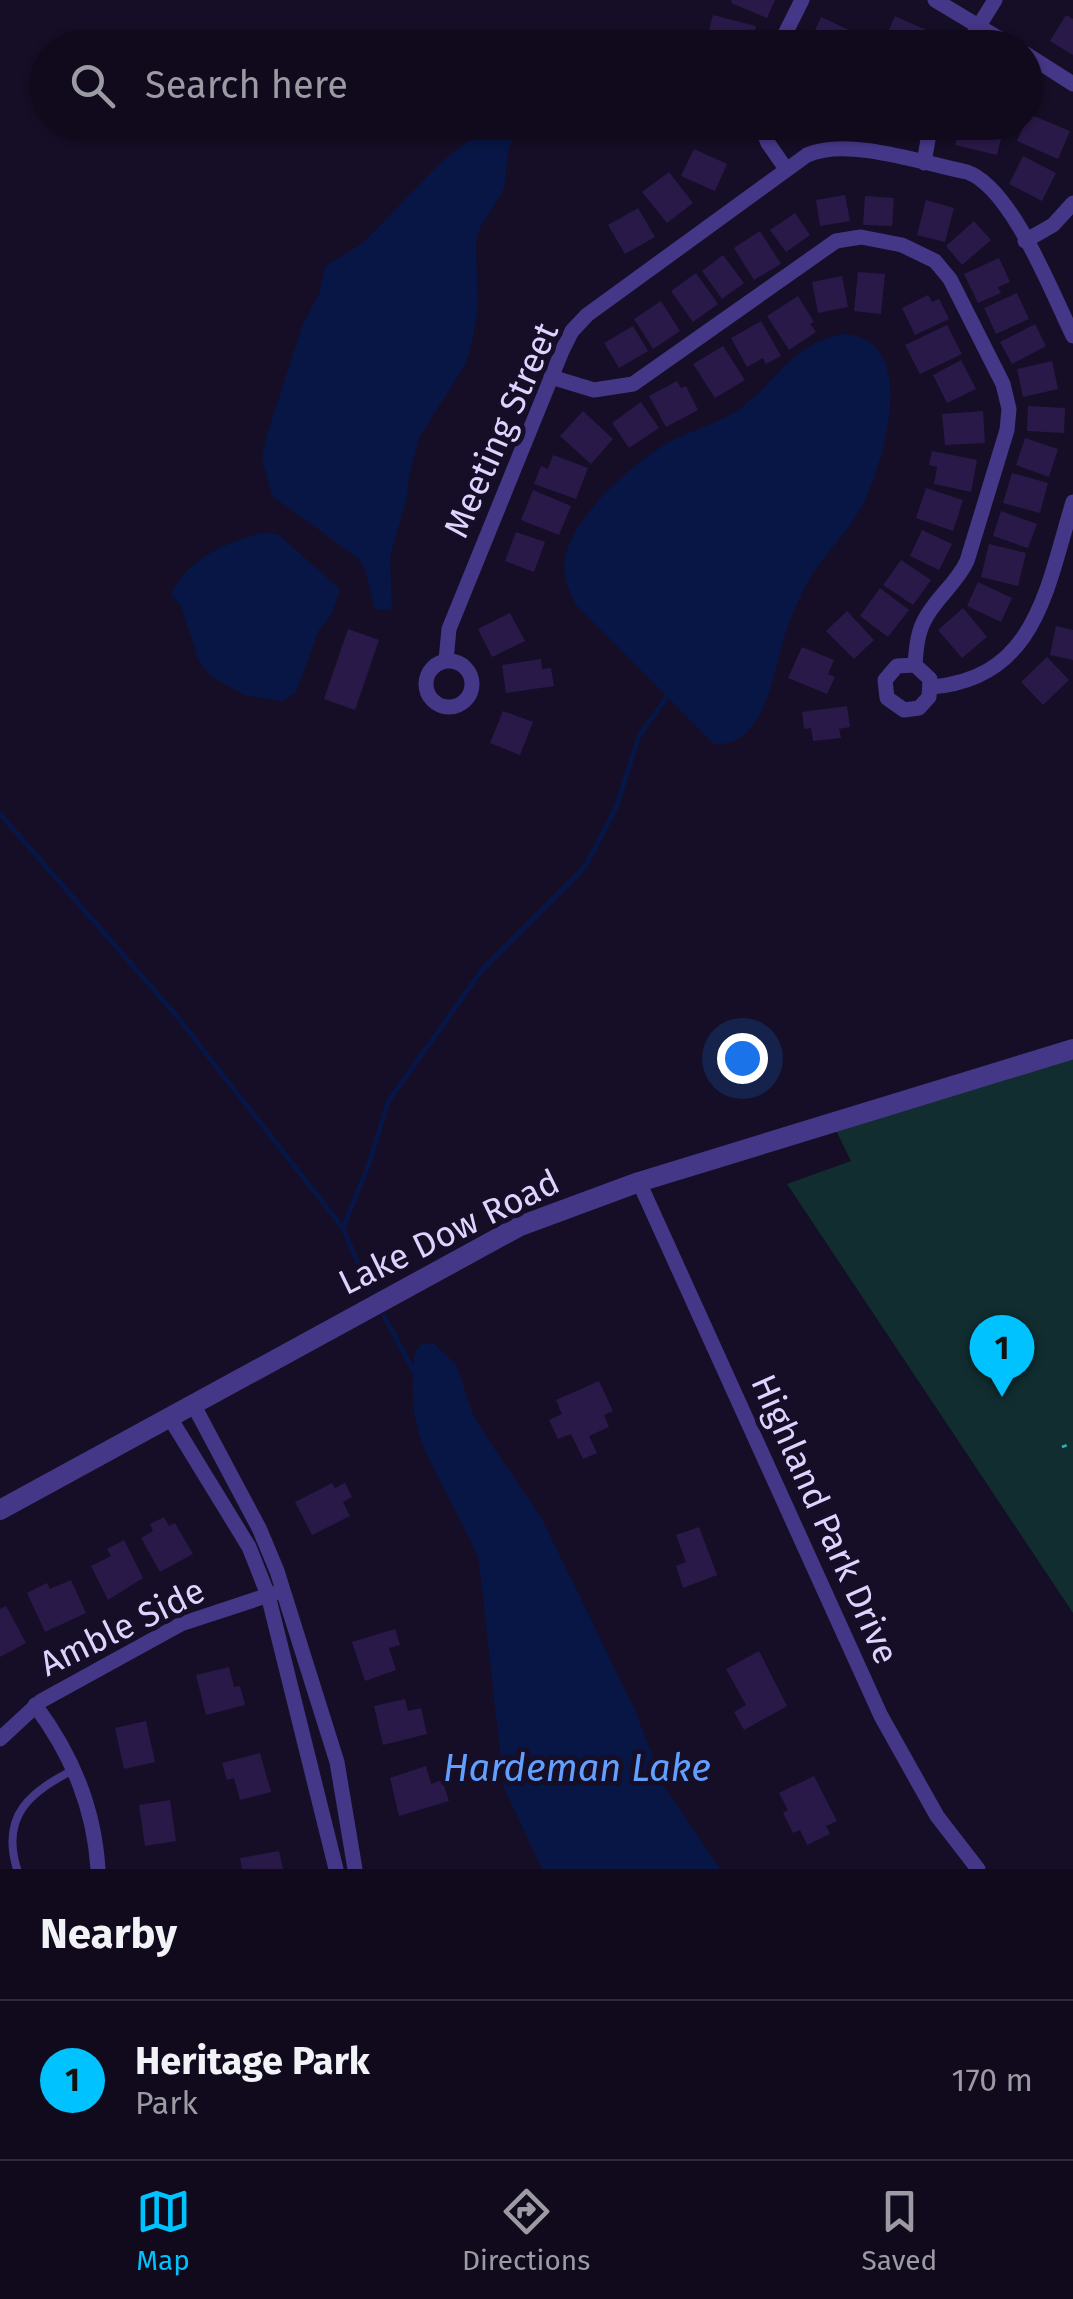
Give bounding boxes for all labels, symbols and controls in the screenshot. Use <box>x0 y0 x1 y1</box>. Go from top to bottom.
search box <box>30 30 1043 140</box>
icon: search <box>65 58 120 113</box>
text: Search here <box>145 62 348 108</box>
street label: Meeting Street <box>435 316 567 544</box>
your location <box>717 1033 768 1084</box>
street label: Lake Dow Road <box>332 1160 566 1304</box>
pin: 1 <box>970 1314 1034 1397</box>
street label: Highland Park Drive <box>742 1368 908 1670</box>
street label: Amble Side <box>33 1569 211 1685</box>
water label: Hardeman Lake <box>443 1745 711 1791</box>
text: Nearby <box>40 1909 177 1959</box>
text: Heritage Park <box>135 2038 370 2084</box>
text: 1 <box>65 2061 80 2099</box>
text: 170 m <box>952 2061 1033 2099</box>
text: Park <box>135 2084 198 2122</box>
tab: Map <box>136 2184 191 2277</box>
tab: Directions <box>462 2184 590 2277</box>
tab: Saved <box>862 2184 937 2277</box>

